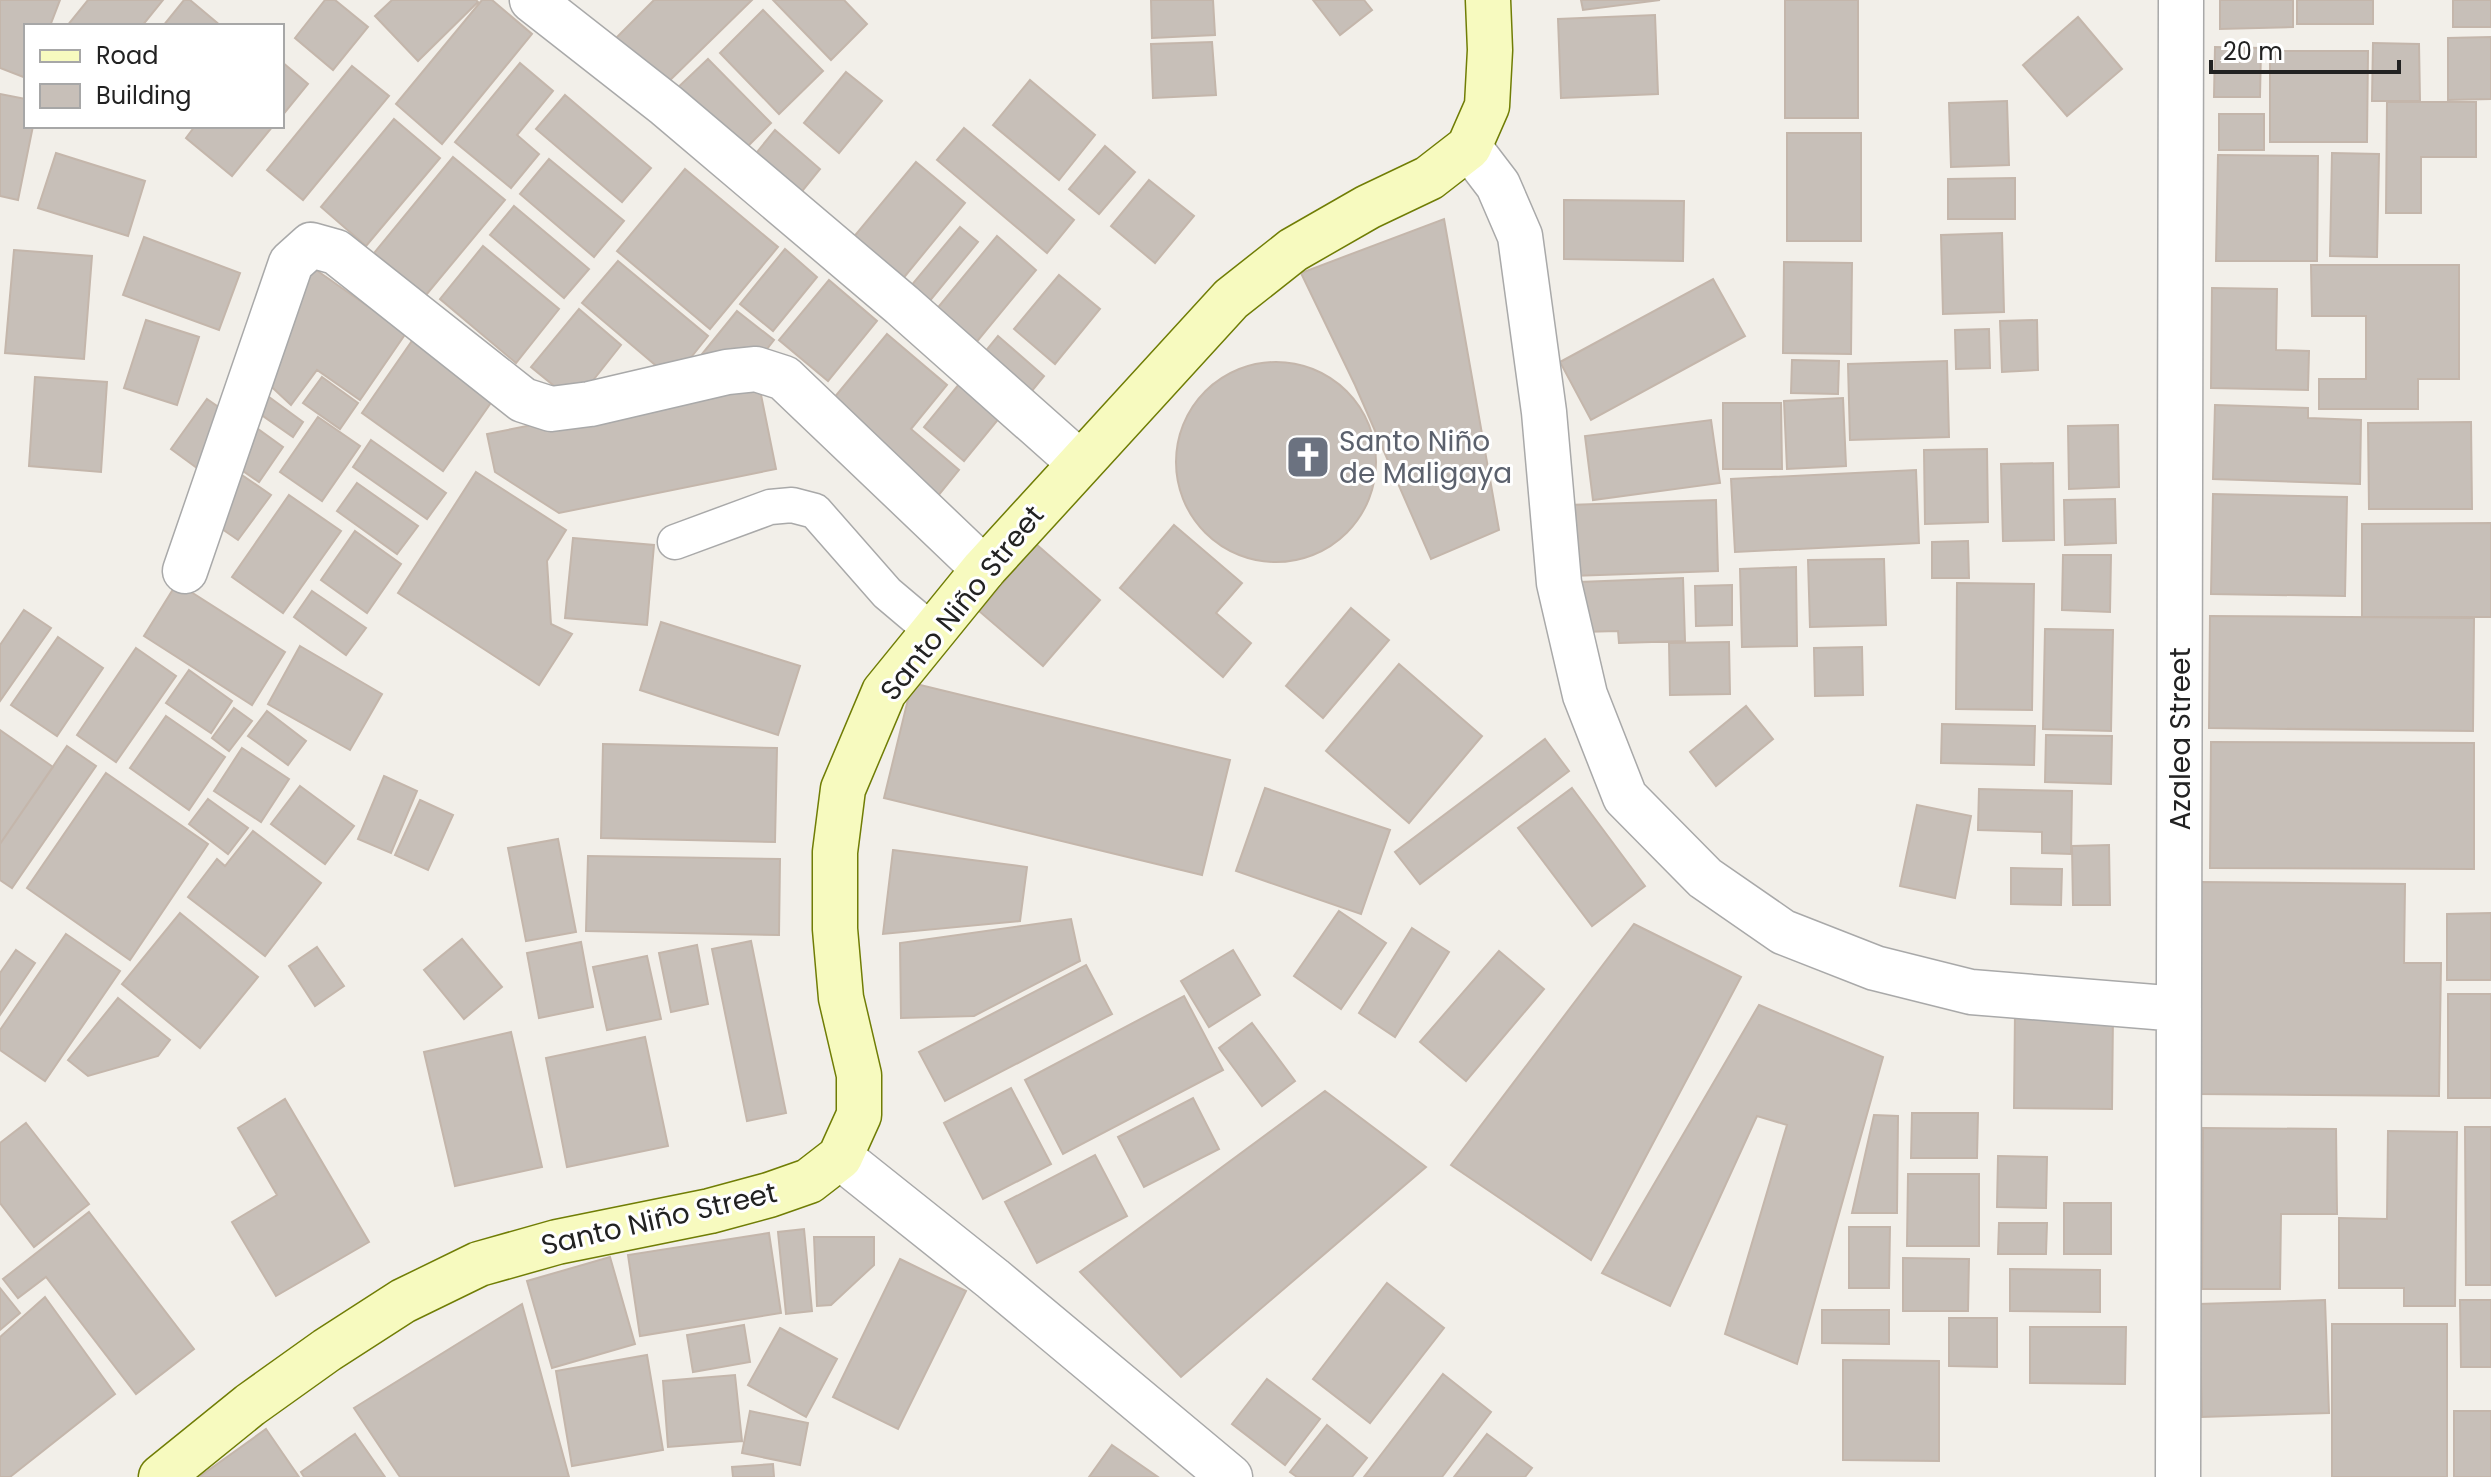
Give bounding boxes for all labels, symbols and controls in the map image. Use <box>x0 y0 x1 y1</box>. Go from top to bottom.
legend <box>24 24 284 128</box>
scale bar <box>2211 24 2399 74</box>
text: 20 m <box>2223 35 2283 68</box>
text: Road <box>96 39 158 72</box>
text: Building <box>96 79 192 112</box>
place label: Santo Niño de Maligaya <box>1339 422 1512 493</box>
church icon: Santo Niño de Maligaya <box>1284 433 1332 481</box>
street label: Santo Niño Street <box>871 497 1053 709</box>
street label: Azalea Street <box>2161 647 2200 831</box>
street label: Santo Niño Street <box>537 1173 781 1265</box>

